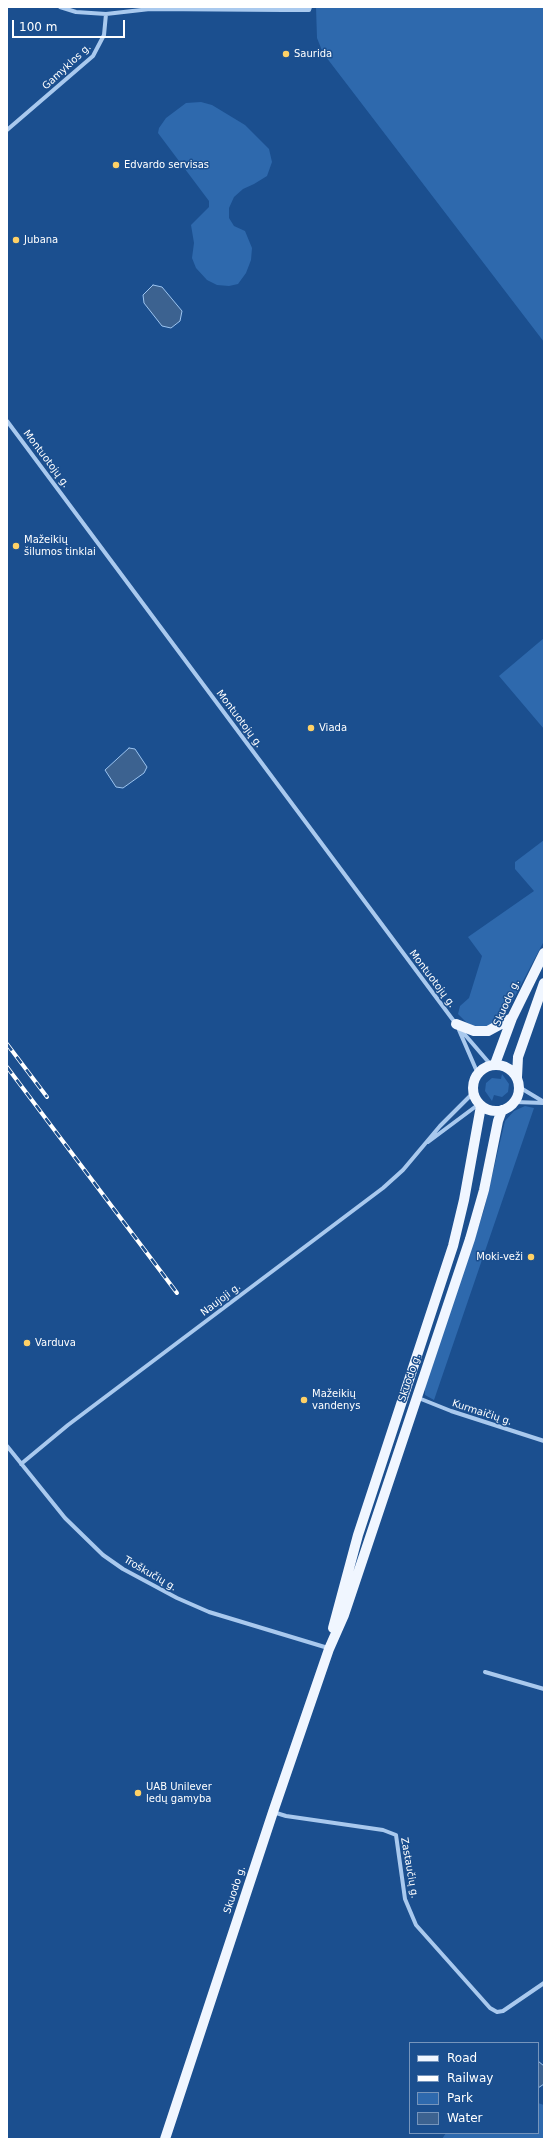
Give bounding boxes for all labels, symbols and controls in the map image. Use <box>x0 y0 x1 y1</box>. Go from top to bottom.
scale bar <box>14 12 127 38</box>
text: 100 m <box>19 20 57 34</box>
street label: Gamyklos g. <box>40 41 94 93</box>
place label: Saurida <box>294 48 332 60</box>
marker: Saurida <box>281 49 291 59</box>
place label: Edvardo servisas <box>124 159 209 171</box>
marker: Edvardo servisas <box>111 160 121 170</box>
place label: Jubana <box>24 234 58 246</box>
marker: Jubana <box>11 235 21 245</box>
street label: Montuotojų g. <box>20 428 72 490</box>
place label: Mažeikių šilumos tinklai <box>24 534 96 558</box>
marker: Mažeikių šilumos tinklai <box>11 541 21 551</box>
street label: Montuotojų g. <box>213 688 265 750</box>
place label: Viada <box>319 722 347 734</box>
marker: Viada <box>306 723 316 733</box>
street label: Montuotojų g. <box>406 948 458 1010</box>
street label: Skuodo g. <box>491 978 523 1028</box>
place label: Moki-veži <box>476 1251 523 1263</box>
marker: Moki-veži <box>526 1252 536 1262</box>
street label: Naujoji g. <box>199 1281 243 1319</box>
place label: Varduva <box>35 1337 76 1349</box>
marker: Varduva <box>22 1338 32 1348</box>
street label: Skuodo g. <box>396 1353 424 1403</box>
place label: Mažeikių vandenys <box>312 1388 360 1412</box>
marker: Mažeikių vandenys <box>299 1395 309 1405</box>
street label: Kurmaičių g. <box>451 1398 513 1428</box>
street label: Troškučių g. <box>121 1554 179 1594</box>
place label: UAB Unilever ledų gamyba <box>146 1781 212 1804</box>
marker: UAB Unilever ledų gamyba <box>133 1788 143 1798</box>
street label: Zastaučių g. <box>398 1836 420 1900</box>
street label: Skuodo g. <box>222 1865 248 1915</box>
legend <box>409 2042 539 2134</box>
text: Road <box>447 2051 477 2065</box>
text: Railway <box>447 2071 493 2085</box>
text: Park <box>447 2091 473 2105</box>
text: Water <box>447 2111 482 2125</box>

